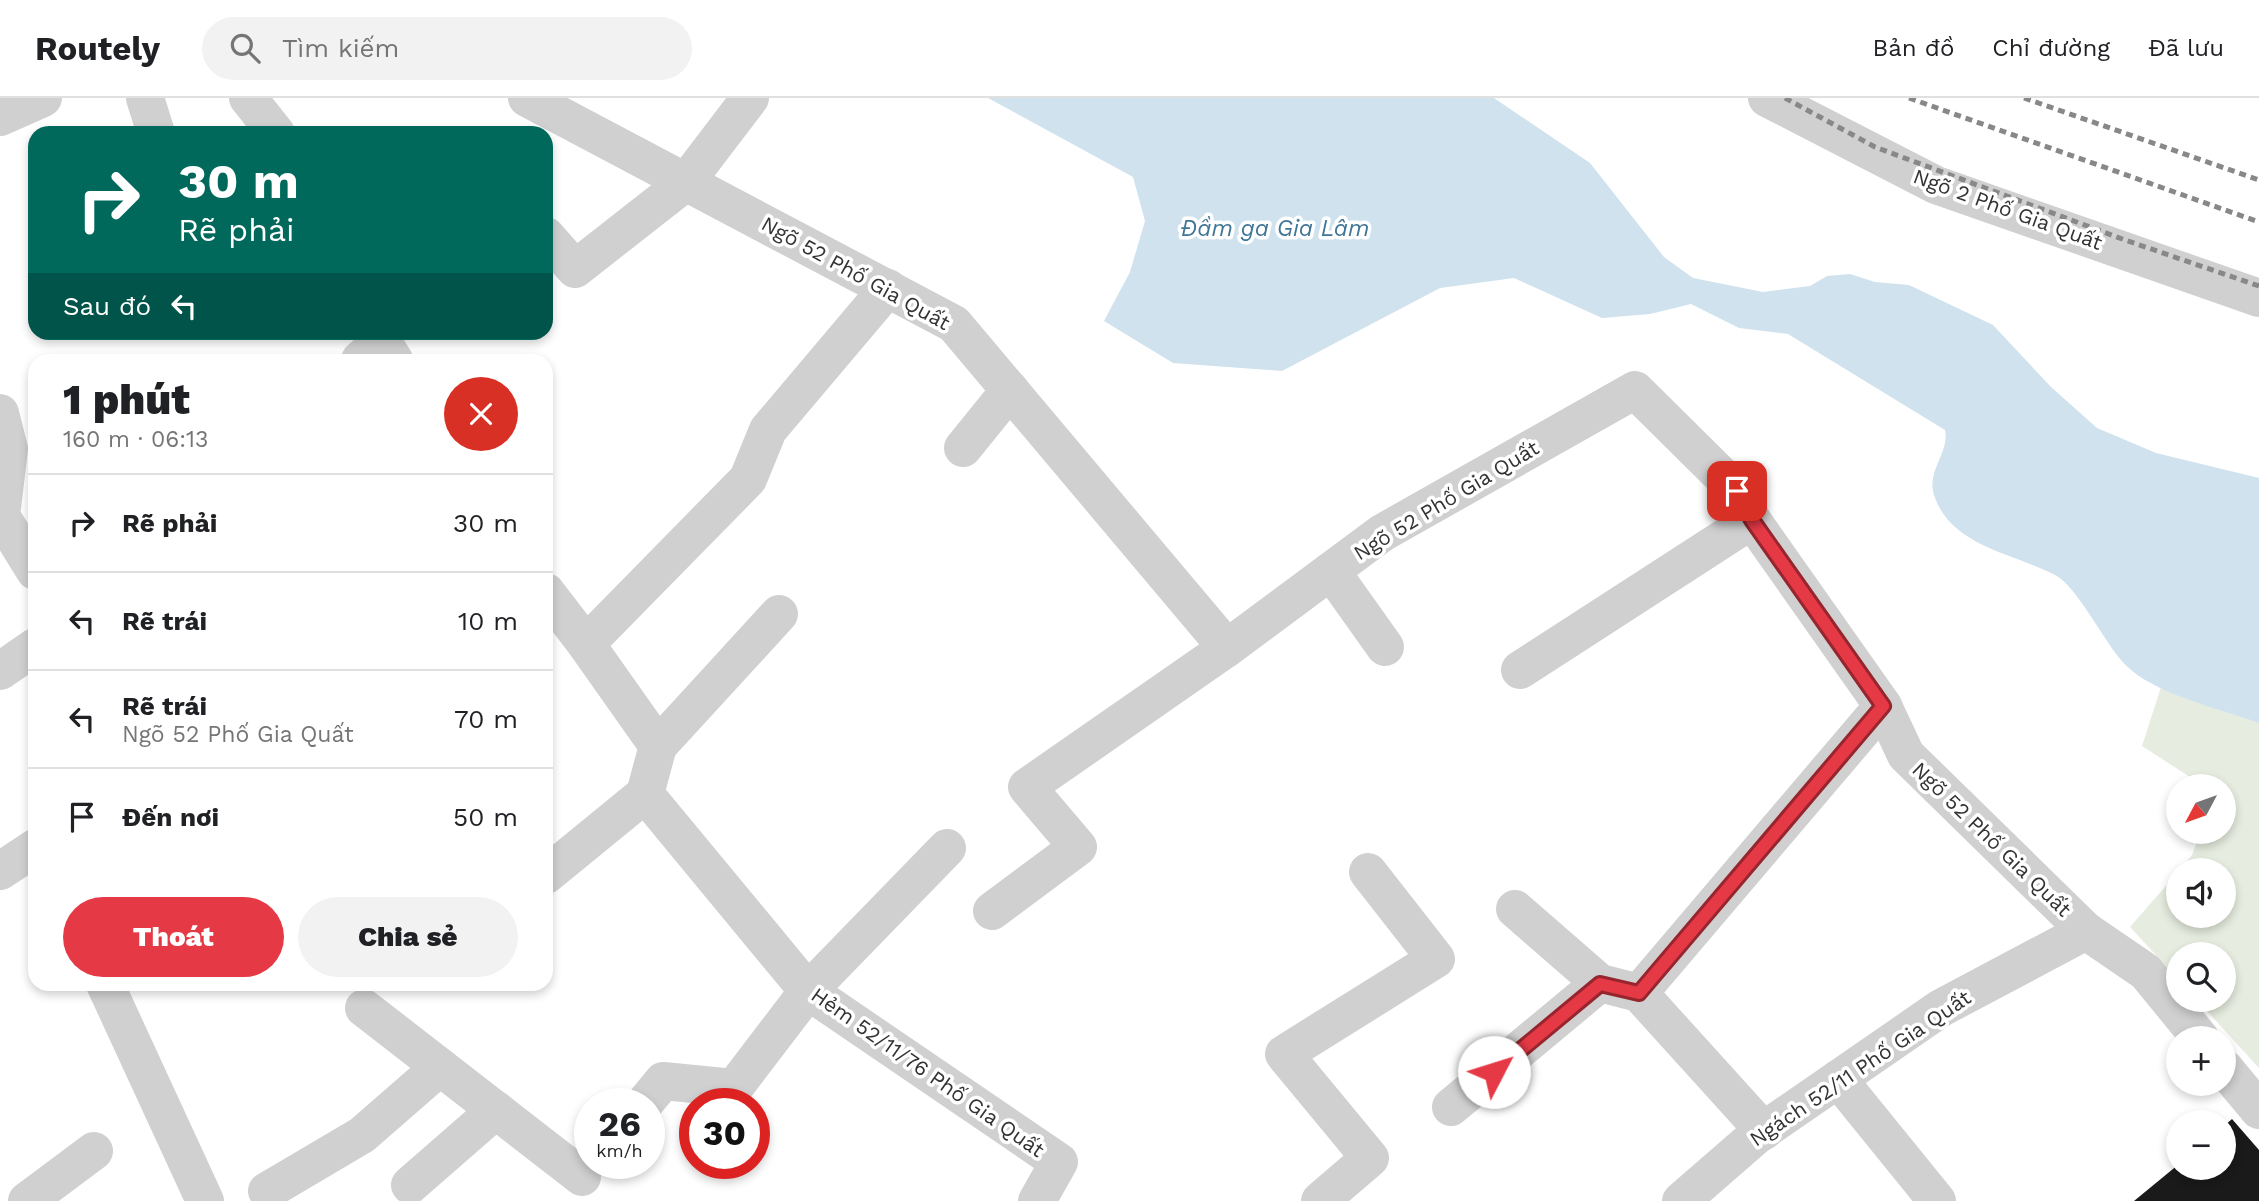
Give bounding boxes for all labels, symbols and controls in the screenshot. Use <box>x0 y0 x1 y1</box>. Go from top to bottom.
search box <box>202 17 692 80</box>
text: Routely <box>35 29 160 68</box>
icon: search <box>226 29 264 67</box>
text: Tìm kiếm <box>282 33 399 63</box>
text: Bản đồ <box>1873 34 1954 62</box>
text: Chỉ đường <box>1992 34 2110 62</box>
text: Đã lưu <box>2148 34 2224 62</box>
text: 30 m <box>178 152 299 210</box>
icon: right <box>63 154 154 245</box>
street label: Ngõ 2 Phố Gia Quất <box>1910 163 2106 255</box>
text: Rẽ phải <box>178 211 295 249</box>
street label: Ngõ 52 Phố Gia Quất <box>757 211 955 335</box>
water label: Đầm ga Gia Lâm <box>1181 215 1369 242</box>
icon: left <box>165 287 203 325</box>
text: Sau đó <box>63 291 151 321</box>
text: 1 phút <box>63 375 190 424</box>
button: close <box>444 377 518 451</box>
text: 160 m · 06:13 <box>63 426 208 453</box>
street label: Ngõ 52 Phố Gia Quất <box>1349 435 1543 565</box>
pin <box>1707 461 1767 521</box>
icon: arrive <box>1718 472 1756 510</box>
icon: right <box>63 504 101 542</box>
text: Rẽ phải <box>122 508 217 538</box>
text: 30 m <box>453 508 518 538</box>
icon: left <box>63 602 101 640</box>
text: Rẽ trái <box>122 606 207 636</box>
text: 10 m <box>458 606 518 636</box>
text: Rẽ trái <box>122 691 207 721</box>
icon: left <box>63 700 101 738</box>
text: 70 m <box>454 704 518 734</box>
text: Ngõ 52 Phố Gia Quất <box>122 721 354 748</box>
street label: Ngõ 52 Phố Gia Quất <box>1907 757 2077 922</box>
north arrow <box>2166 774 2236 844</box>
map controls <box>2166 774 2236 1180</box>
icon: arrive <box>63 798 101 836</box>
text: Đến nơi <box>122 802 219 832</box>
text: 50 m <box>453 802 518 832</box>
button: sound <box>2166 858 2236 928</box>
button: Thoát <box>63 897 284 977</box>
button: Chia sẻ <box>298 897 518 977</box>
button: search <box>2166 942 2236 1012</box>
street label: Hẻm 52/11/76 Phố Gia Quất <box>807 982 1050 1162</box>
street label: Ngách 52/11 Phố Gia Quất <box>1745 984 1975 1151</box>
button: + <box>2166 1026 2236 1096</box>
position arrow <box>1457 1035 1531 1109</box>
speed limit sign: 30 <box>679 1088 770 1179</box>
text: 26 <box>598 1103 641 1145</box>
button: − <box>2166 1110 2236 1180</box>
text: km/h <box>596 1140 643 1161</box>

